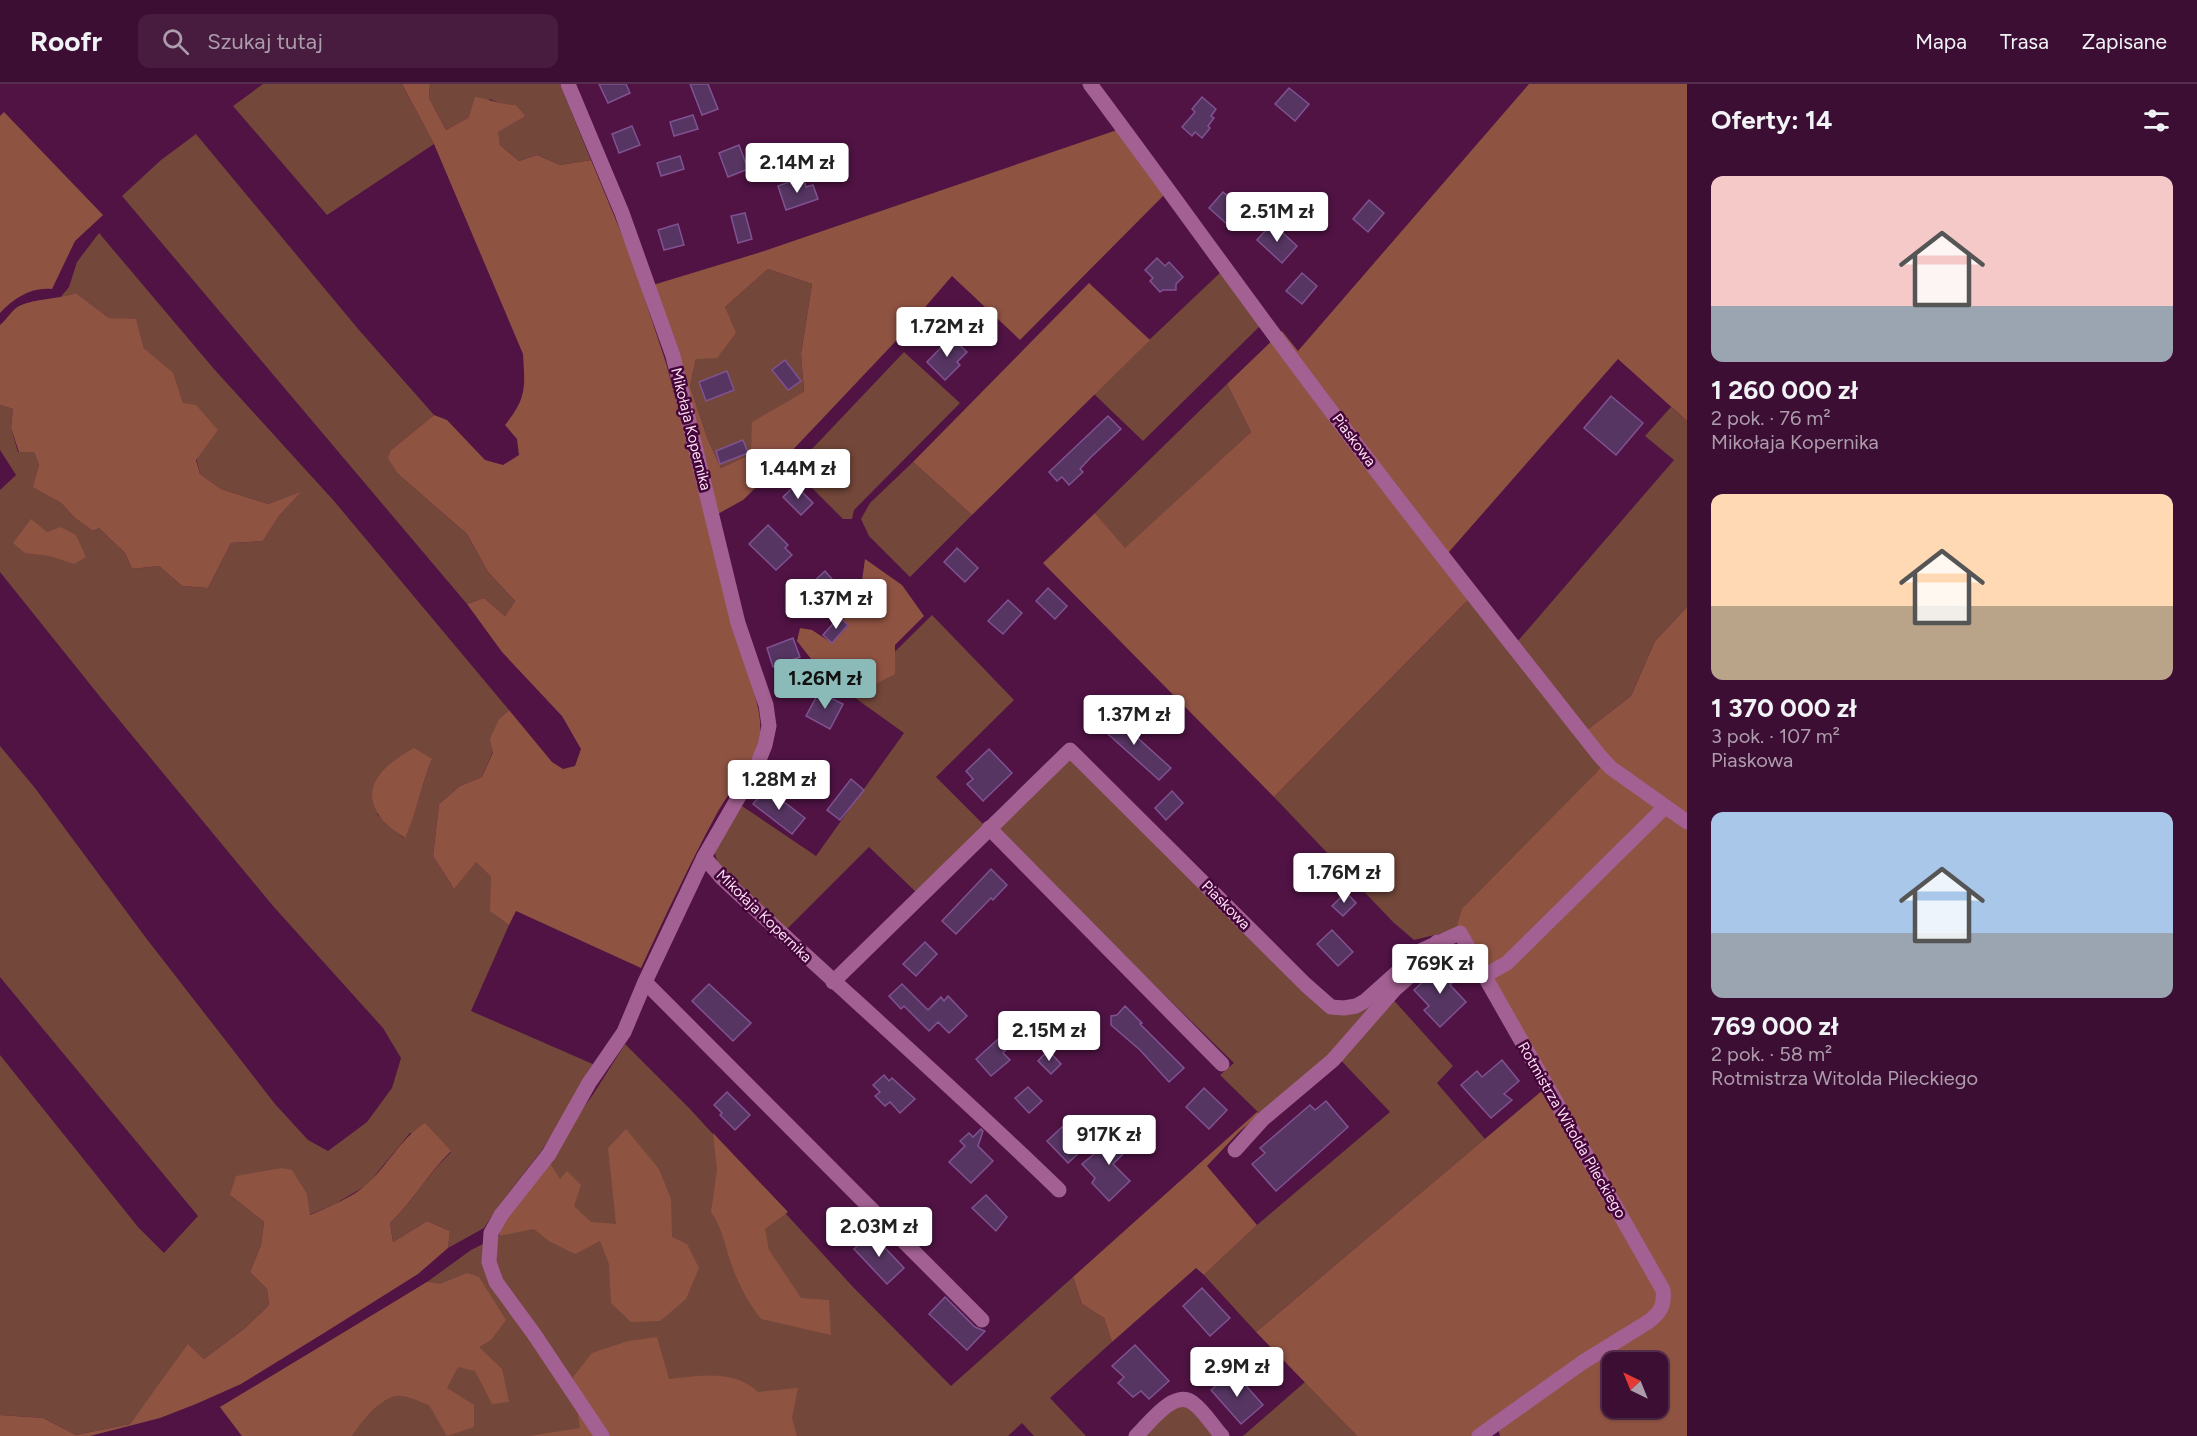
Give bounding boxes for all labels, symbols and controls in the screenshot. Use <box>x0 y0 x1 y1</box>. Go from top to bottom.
search box <box>138 14 558 68</box>
text: Roofr <box>30 24 102 58</box>
icon: search <box>159 25 192 58</box>
text: Szukaj tutaj <box>207 28 323 55</box>
text: Mapa <box>1915 29 1967 54</box>
text: Trasa <box>2000 29 2049 54</box>
text: Zapisane <box>2082 29 2167 54</box>
text: Oferty: 14 <box>1711 104 1833 136</box>
icon: filters <box>2140 104 2173 137</box>
pin: 2.14M zł <box>735 143 859 194</box>
text: 2.14M zł <box>760 150 834 174</box>
pin: 2.51M zł <box>1215 192 1339 243</box>
text: 2.51M zł <box>1240 199 1314 223</box>
icon: home <box>1888 215 1996 323</box>
pin: 1.72M zł <box>885 307 1009 358</box>
text: 1.72M zł <box>910 314 984 338</box>
street label: Mikołaja Kopernika <box>667 366 715 492</box>
text: 1 260 000 zł <box>1711 374 1858 406</box>
text: 2 pok. · 76 m² <box>1711 406 1831 430</box>
street label: Piaskowa <box>1328 410 1380 470</box>
text: Mikołaja Kopernika <box>1711 430 1879 454</box>
pin: 1.44M zł <box>736 449 860 500</box>
text: 1.44M zł <box>760 456 836 480</box>
icon: home <box>1888 533 1996 641</box>
pin: 1.37M zł <box>774 579 898 630</box>
text: 1.37M zł <box>800 586 872 610</box>
pin: 1.26M zł <box>763 659 887 710</box>
text: 1.26M zł <box>788 666 862 690</box>
text: 1 370 000 zł <box>1711 692 1857 724</box>
pin: 1.37M zł <box>1072 695 1196 746</box>
text: 1.37M zł <box>1098 702 1170 726</box>
text: 3 pok. · 107 m² <box>1711 724 1840 748</box>
text: Piaskowa <box>1711 748 1793 772</box>
pin: 1.28M zł <box>717 760 841 811</box>
text: 1.28M zł <box>742 767 816 791</box>
icon: home <box>1888 851 1996 959</box>
pin: 1.76M zł <box>1282 853 1406 904</box>
text: 1.76M zł <box>1307 860 1381 884</box>
street label: Mikołaja Kopernika <box>713 866 815 966</box>
street label: Piaskowa <box>1198 877 1254 933</box>
pin: 769K zł <box>1385 944 1495 995</box>
text: 769K zł <box>1406 951 1474 975</box>
text: 769 000 zł <box>1711 1010 1838 1042</box>
pin: 2.15M zł <box>987 1011 1111 1062</box>
text: 2.15M zł <box>1012 1018 1086 1042</box>
street label: Rotmistrza Witolda Pileckiego <box>1514 1039 1630 1222</box>
text: 2 pok. · 58 m² <box>1711 1042 1832 1066</box>
text: Rotmistrza Witolda Pileckiego <box>1711 1066 1978 1090</box>
pin: 917K zł <box>1054 1115 1164 1166</box>
text: 917K zł <box>1077 1122 1141 1146</box>
pin: 2.03M zł <box>817 1207 941 1258</box>
text: 2.03M zł <box>840 1214 918 1238</box>
pin: 2.9M zł <box>1182 1347 1292 1398</box>
north arrow <box>1602 1352 1668 1418</box>
map controls <box>1602 1352 1668 1418</box>
text: 2.9M zł <box>1204 1354 1270 1378</box>

